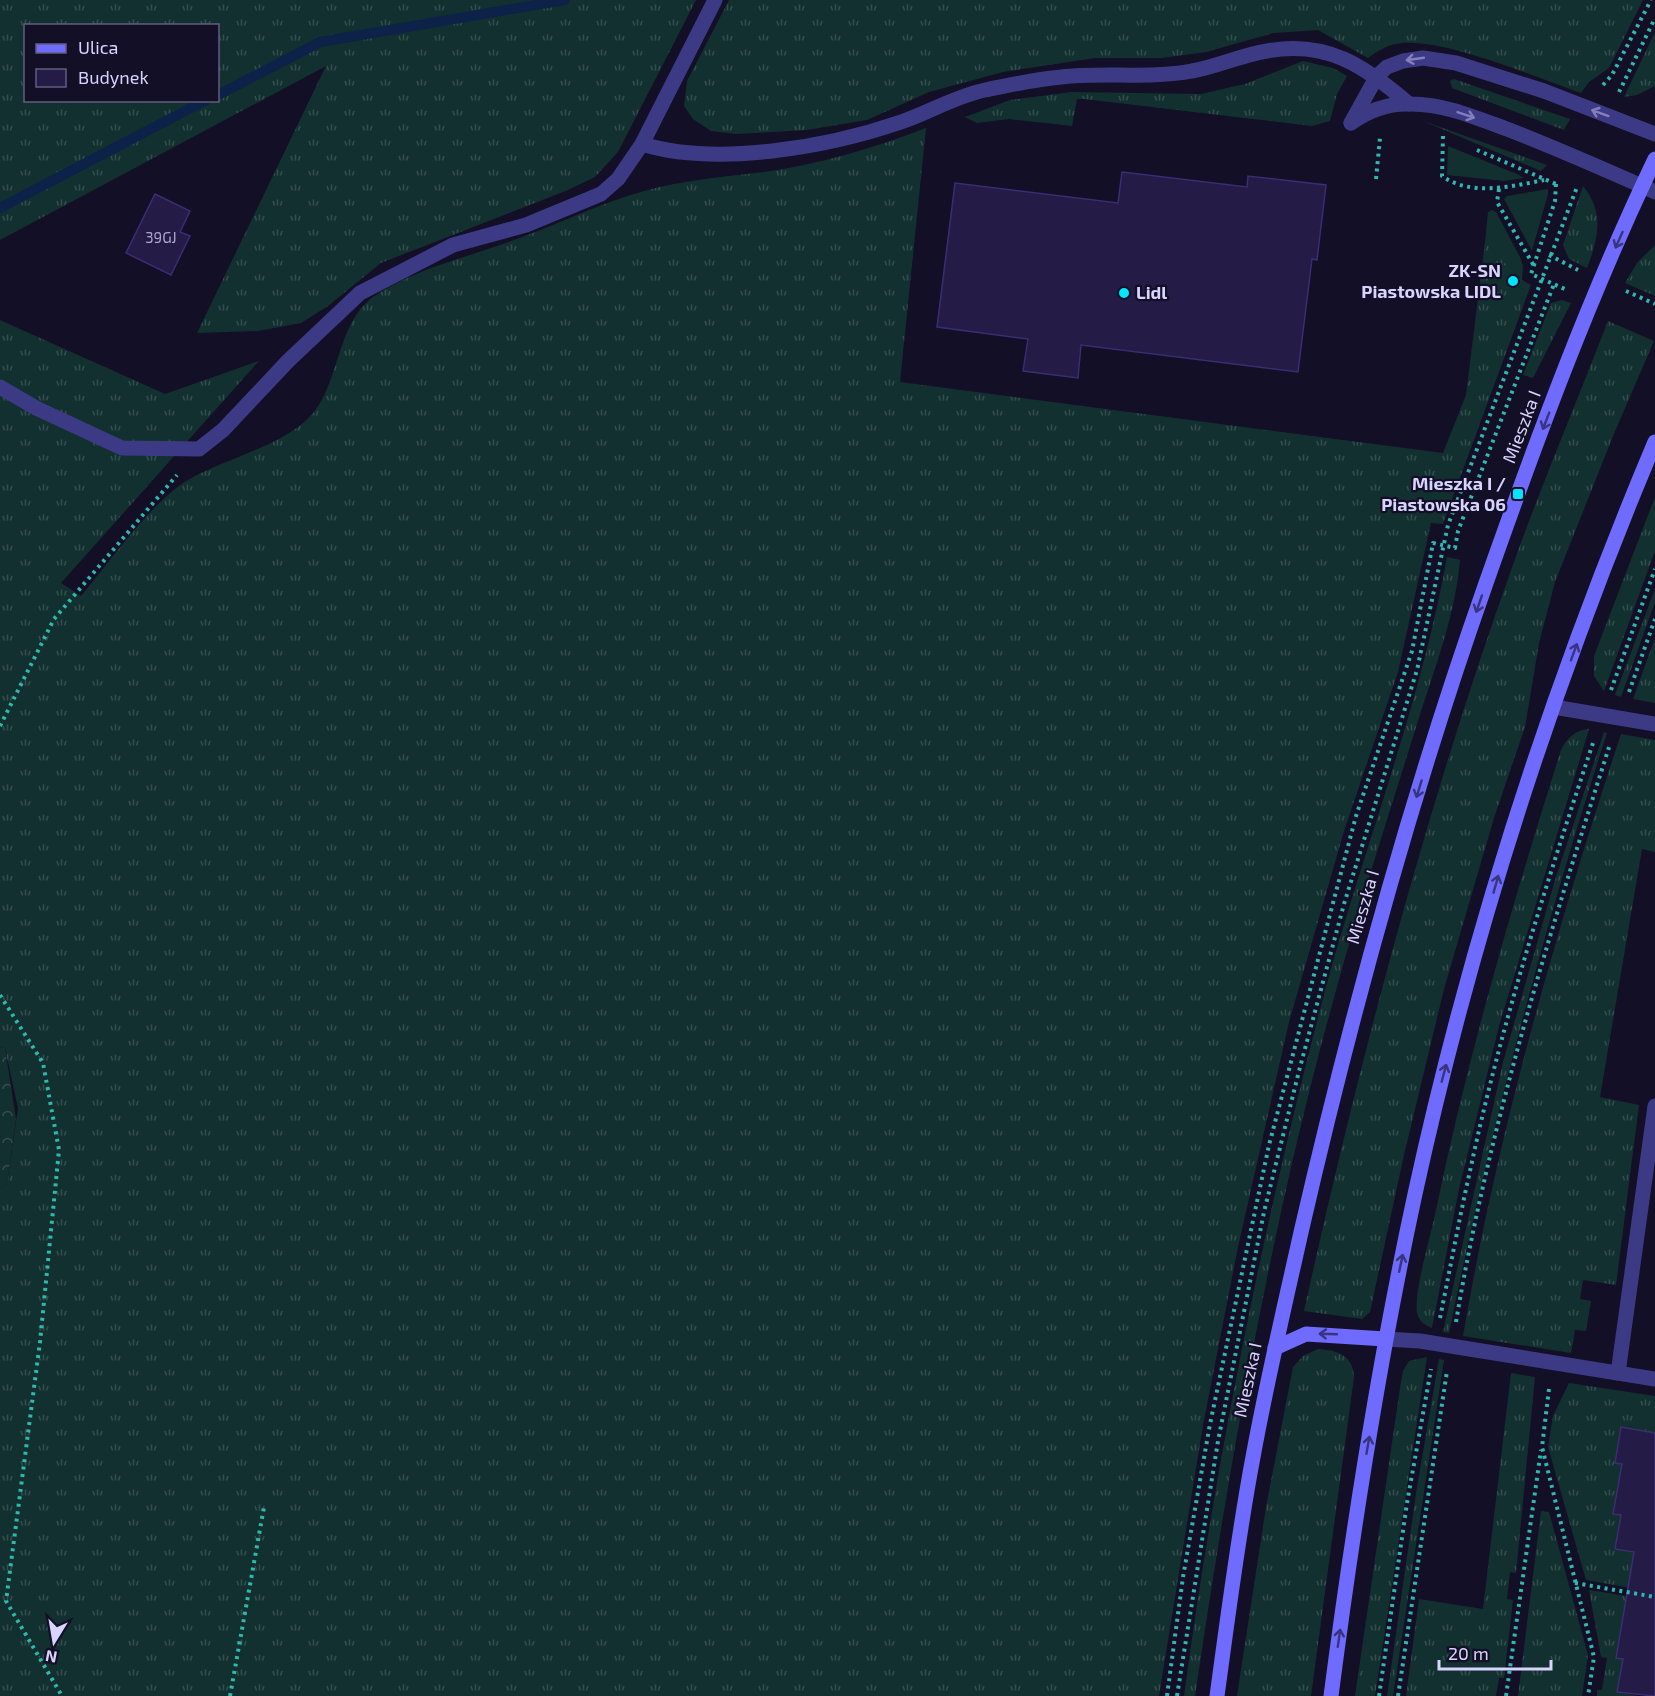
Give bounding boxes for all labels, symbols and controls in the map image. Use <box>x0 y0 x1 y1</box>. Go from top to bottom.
legend <box>24 24 219 102</box>
text: Ulica <box>78 36 118 58</box>
one-way arrow <box>1405 54 1425 65</box>
text: Budynek <box>78 66 149 88</box>
one-way arrow <box>1592 107 1610 118</box>
one-way arrow <box>1456 110 1475 121</box>
house number: 39GJ <box>145 228 177 246</box>
one-way arrow <box>1612 231 1623 249</box>
place label: ZK-SN Piastowska LIDL <box>1361 259 1501 302</box>
marker: ZK-SN Piastowska LIDL <box>1506 274 1520 288</box>
place label: Lidl <box>1136 281 1167 303</box>
marker: Lidl <box>1117 286 1131 300</box>
street label: Mieszka I <box>1497 387 1545 466</box>
one-way arrow <box>1539 411 1550 430</box>
place label: Mieszka I / Piastowska 06 <box>1381 472 1506 515</box>
marker: Mieszka I / Piastowska 06 <box>1511 487 1525 501</box>
one-way arrow <box>1472 594 1483 613</box>
one-way arrow <box>1569 643 1580 662</box>
one-way arrow <box>1413 779 1424 798</box>
street label: Mieszka I <box>1341 867 1383 946</box>
one-way arrow <box>1491 875 1502 894</box>
one-way arrow <box>1439 1063 1451 1082</box>
one-way arrow <box>1396 1253 1407 1273</box>
one-way arrow <box>1319 1328 1339 1340</box>
street label: Mieszka I <box>1228 1340 1266 1419</box>
one-way arrow <box>1362 1436 1373 1456</box>
north arrow <box>24 1612 84 1672</box>
one-way arrow <box>1334 1629 1345 1648</box>
scale bar <box>1439 1633 1552 1671</box>
text: 20 m <box>1448 1642 1489 1664</box>
text: N <box>44 1647 59 1668</box>

